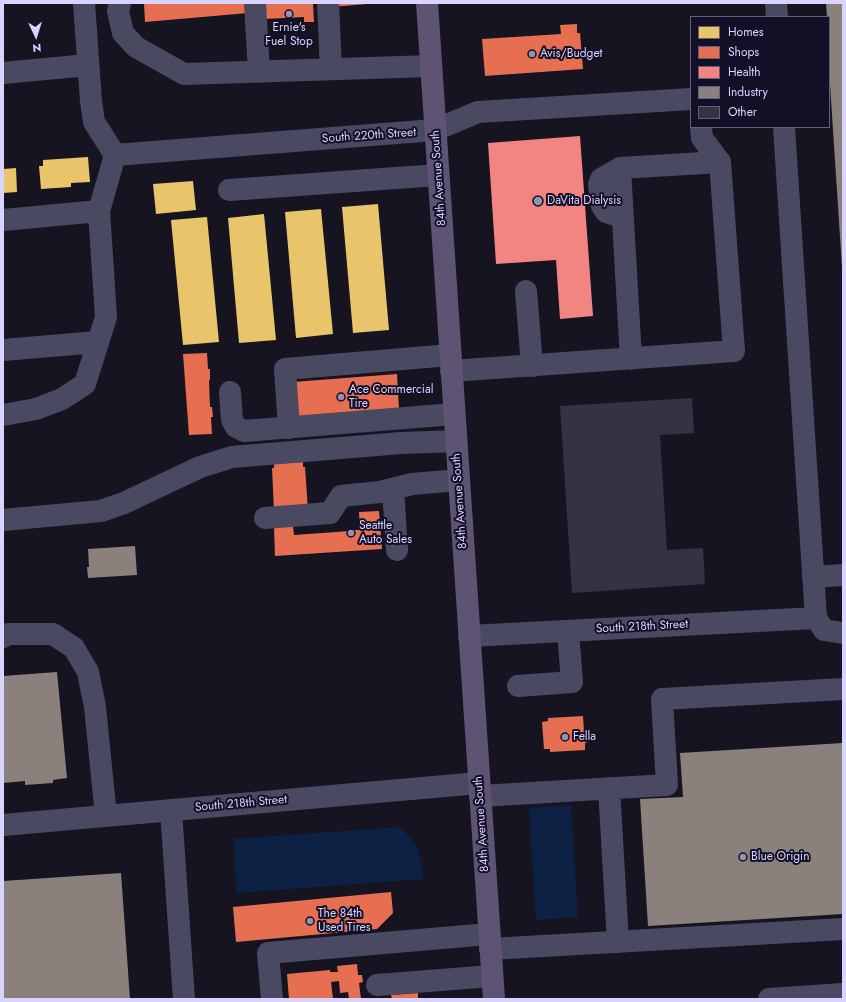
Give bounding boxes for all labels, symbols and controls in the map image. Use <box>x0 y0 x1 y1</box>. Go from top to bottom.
marker: Ernie's Fuel Stop <box>284 9 294 19</box>
north arrow <box>16 16 56 56</box>
legend <box>690 16 830 128</box>
place label: Ernie's Fuel Stop <box>265 21 313 49</box>
text: Homes <box>728 23 764 41</box>
text: N <box>32 40 42 56</box>
text: Shops <box>728 43 759 61</box>
place label: Avis/Budget <box>540 47 602 61</box>
marker: Avis/Budget <box>527 49 537 59</box>
text: Health <box>728 63 760 81</box>
text: Industry <box>728 83 768 101</box>
text: Other <box>728 103 757 121</box>
street label: South 220th Street <box>321 126 417 146</box>
street label: 84th Avenue South <box>428 130 450 226</box>
place label: DaVita Dialysis <box>547 194 621 208</box>
marker: DaVita Dialysis <box>532 195 544 207</box>
place label: Ace Commercial Tire <box>349 383 433 411</box>
marker: Ace Commercial Tire <box>336 392 346 402</box>
street label: 84th Avenue South <box>449 453 471 549</box>
place label: Seattle Auto Sales <box>359 519 412 547</box>
marker: Seattle Auto Sales <box>346 528 356 538</box>
street label: South 218th Street <box>595 617 689 637</box>
place label: Fella <box>573 730 596 744</box>
marker: Fella <box>560 732 570 742</box>
street label: 84th Avenue South <box>471 776 493 872</box>
street label: South 218th Street <box>194 793 288 815</box>
place label: Blue Origin <box>751 850 810 864</box>
marker: Blue Origin <box>738 852 748 862</box>
place label: The 84th Used Tires <box>318 907 371 935</box>
marker: The 84th Used Tires <box>305 916 315 926</box>

